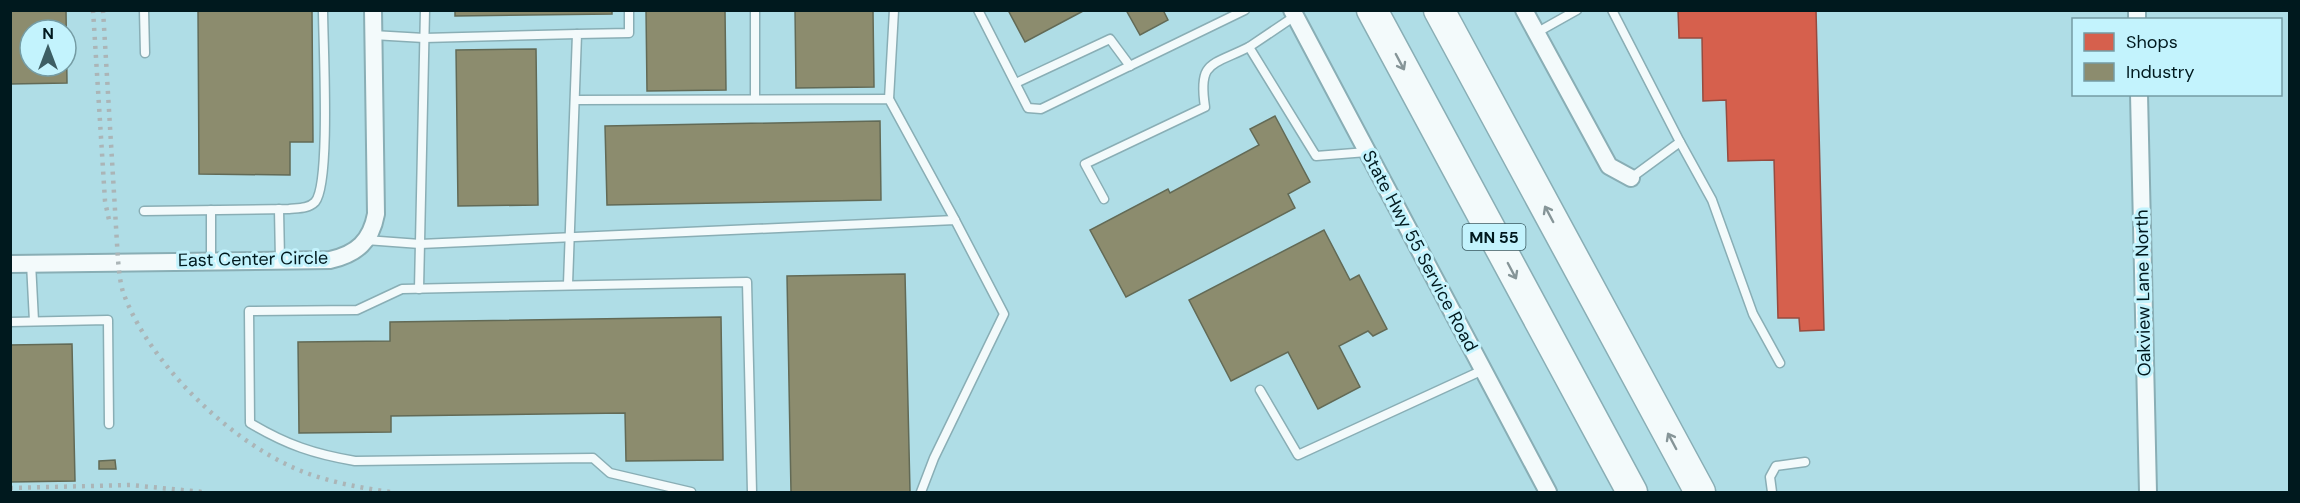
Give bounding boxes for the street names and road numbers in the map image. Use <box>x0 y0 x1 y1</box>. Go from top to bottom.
street label: State Hwy 55 Service Road <box>1357 146 1483 356</box>
street label: Oakview Lane North <box>2130 209 2156 377</box>
road number: MN 55 <box>1462 224 1526 250</box>
street label: East Center Circle <box>178 246 328 272</box>

